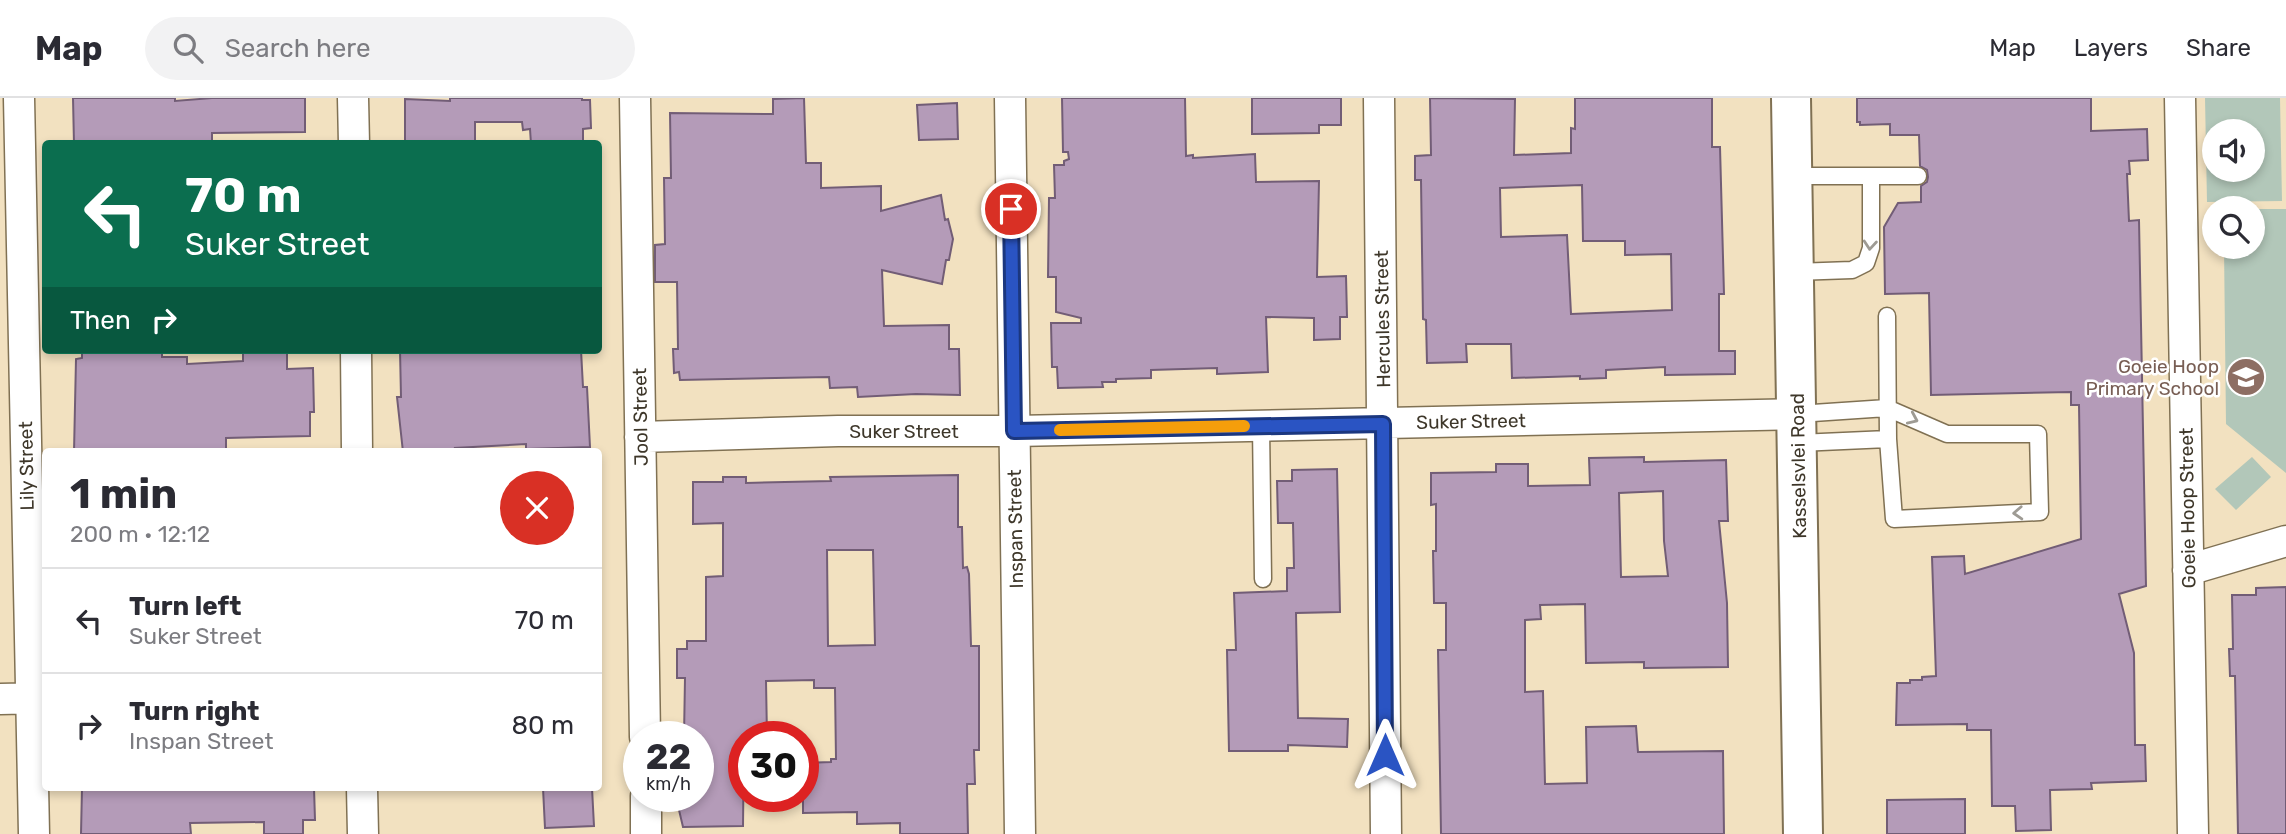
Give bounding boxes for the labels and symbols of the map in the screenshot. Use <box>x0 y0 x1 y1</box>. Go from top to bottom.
pin <box>981 179 1041 239</box>
one-way arrow <box>1863 239 1878 250</box>
street label: Hercules Street <box>1370 249 1395 388</box>
place label: Goeie Hoop Primary School <box>2085 355 2219 400</box>
school or university icon: Goeie Hoop Primary School <box>2225 356 2267 398</box>
street label: Jool Street <box>628 367 653 466</box>
street label: Kasselsvlei Road <box>1786 393 1811 539</box>
street label: Suker Street <box>1416 409 1527 434</box>
one-way arrow <box>1906 411 1918 425</box>
street label: Lily Street <box>14 420 39 511</box>
street label: Suker Street <box>849 420 959 443</box>
street label: Goeie Hoop Street <box>2175 427 2200 589</box>
street label: Inspan Street <box>1003 469 1028 589</box>
one-way arrow <box>2013 505 2024 520</box>
position arrow <box>1348 718 1422 792</box>
speed limit sign: 30 <box>728 721 819 812</box>

